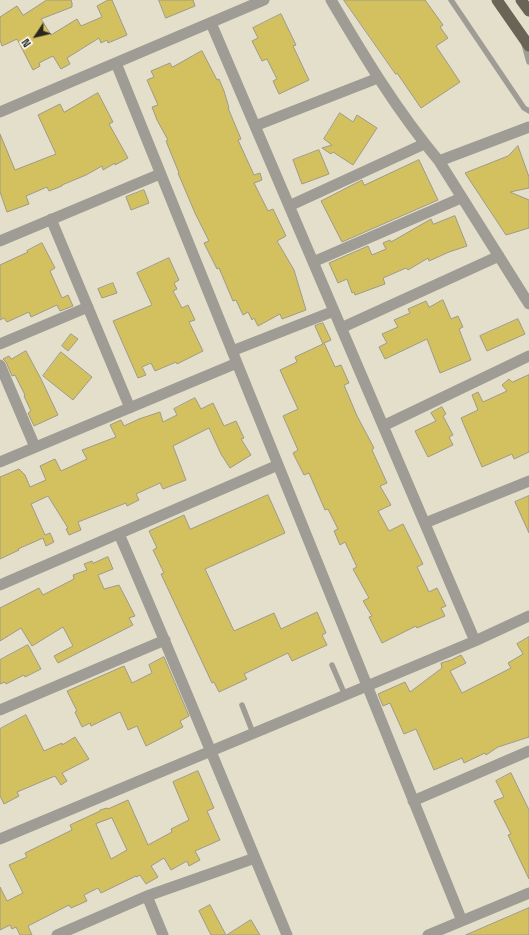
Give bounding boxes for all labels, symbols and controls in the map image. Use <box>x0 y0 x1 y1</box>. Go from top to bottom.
north arrow <box>16 16 56 56</box>
text: N <box>18 36 34 50</box>

